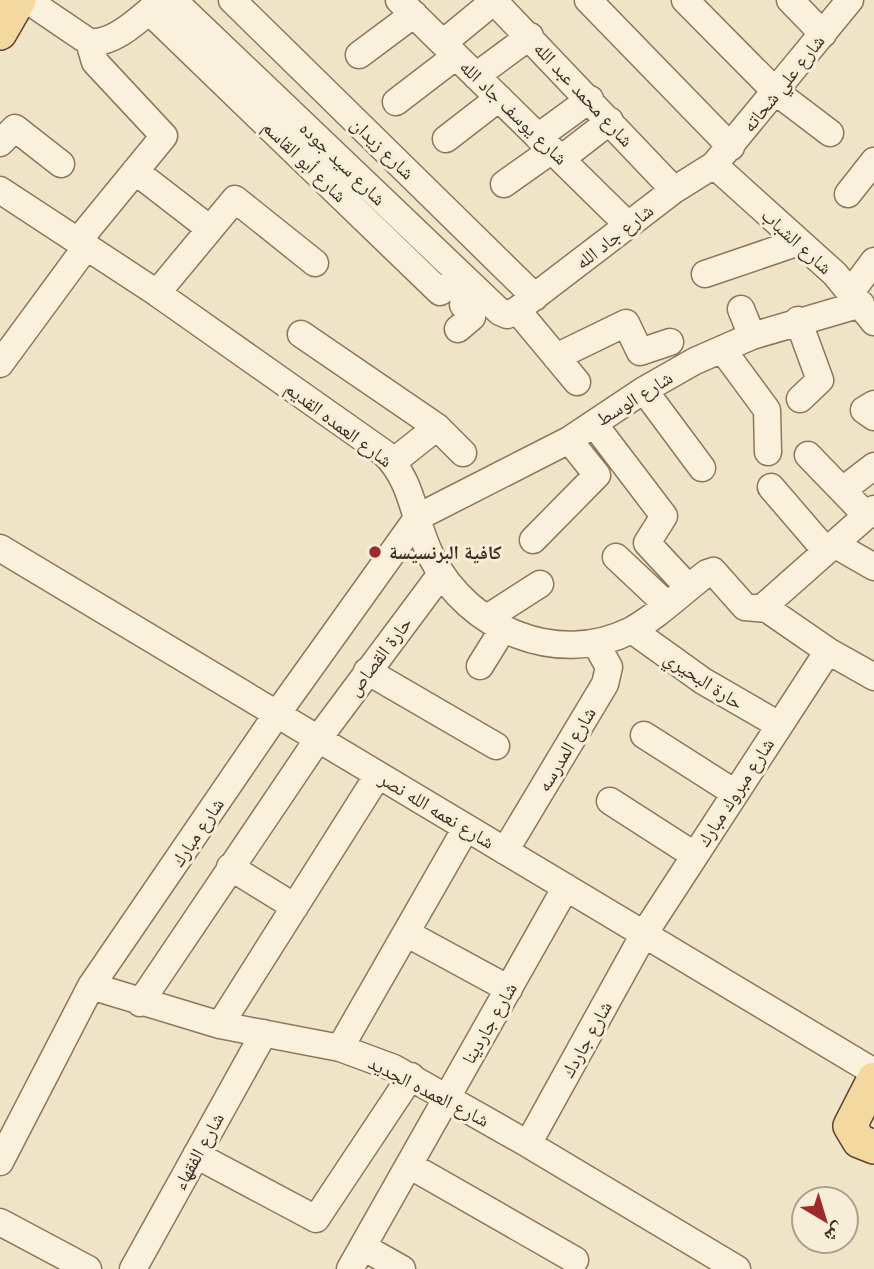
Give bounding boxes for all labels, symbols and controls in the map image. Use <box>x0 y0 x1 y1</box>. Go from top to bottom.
street label: شارع علي شحاته <box>736 29 833 139</box>
street label: شارع محمد عبد الله <box>529 36 639 152</box>
street label: شارع يوسف جاد الله <box>455 54 573 170</box>
street label: شارع زيدان <box>346 112 420 184</box>
street label: شارع أبو القاسم <box>257 115 352 208</box>
street label: شارع سيد جوده <box>295 116 391 210</box>
street label: شارع جاد الله <box>570 198 658 274</box>
street label: شارع الشباب <box>757 203 837 279</box>
street label: شارع الوسط <box>591 365 677 431</box>
street label: شارع العمده القديم <box>280 376 398 473</box>
place label: كافية البرنسيسة <box>389 540 502 564</box>
marker: كافية البرنسيسة <box>367 544 383 560</box>
street label: حارة القصاص <box>341 612 417 700</box>
street label: حارة البحيري <box>658 645 748 718</box>
street label: شارع المدرسه <box>531 702 601 796</box>
street label: شارع مبروك مبارك <box>691 733 779 851</box>
street label: شارع نعمه الله نصر <box>374 766 499 854</box>
street label: شارع مبارك <box>165 793 229 871</box>
street label: شارع جاردينا <box>456 978 522 1068</box>
street label: شارع جاردك <box>555 997 617 1081</box>
street label: شارع العمده الجديد <box>364 1050 494 1132</box>
street label: شارع الفقهاء <box>167 1108 229 1194</box>
north arrow <box>790 1185 860 1255</box>
text: ش <box>820 1218 851 1249</box>

